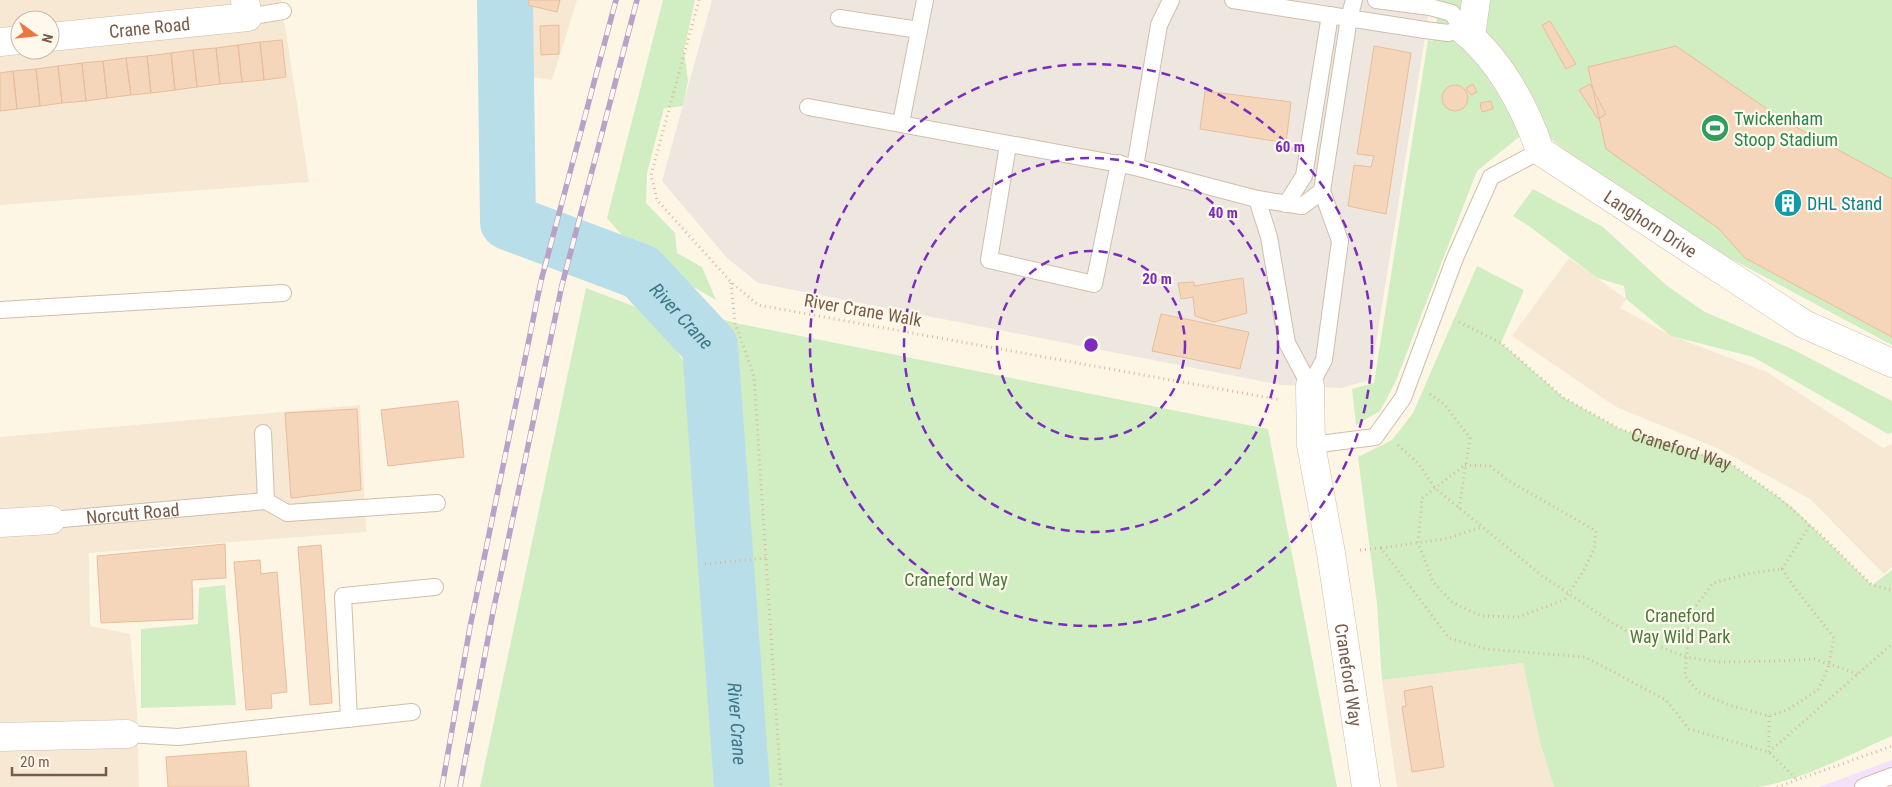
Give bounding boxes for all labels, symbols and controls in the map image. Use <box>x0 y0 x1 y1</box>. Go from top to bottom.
north arrow <box>10 10 60 60</box>
street label: Crane Road <box>108 12 191 41</box>
text: N <box>39 32 56 45</box>
place label: Twickenham Stoop Stadium <box>1734 108 1838 150</box>
sports icon: Twickenham Stoop Stadium <box>1700 113 1730 143</box>
text: 60 m <box>1275 138 1305 156</box>
street label: Langhorn Drive <box>1600 185 1701 262</box>
building icon: DHL Stand <box>1773 188 1803 218</box>
place label: DHL Stand <box>1807 193 1882 214</box>
text: 40 m <box>1208 204 1238 222</box>
text: 20 m <box>1142 270 1172 288</box>
water label: River Crane <box>645 278 718 354</box>
street label: River Crane Walk <box>803 289 923 331</box>
centre of rings <box>1082 336 1100 354</box>
street label: Craneford Way <box>1629 423 1735 474</box>
street label: Norcutt Road <box>85 498 180 527</box>
park label: Craneford Way <box>904 569 1008 590</box>
park label: Craneford Way Wild Park <box>1630 605 1730 647</box>
street label: Craneford Way <box>1331 622 1367 728</box>
water label: River Crane <box>723 682 752 766</box>
scale bar <box>12 744 106 776</box>
text: 20 m <box>20 753 50 771</box>

